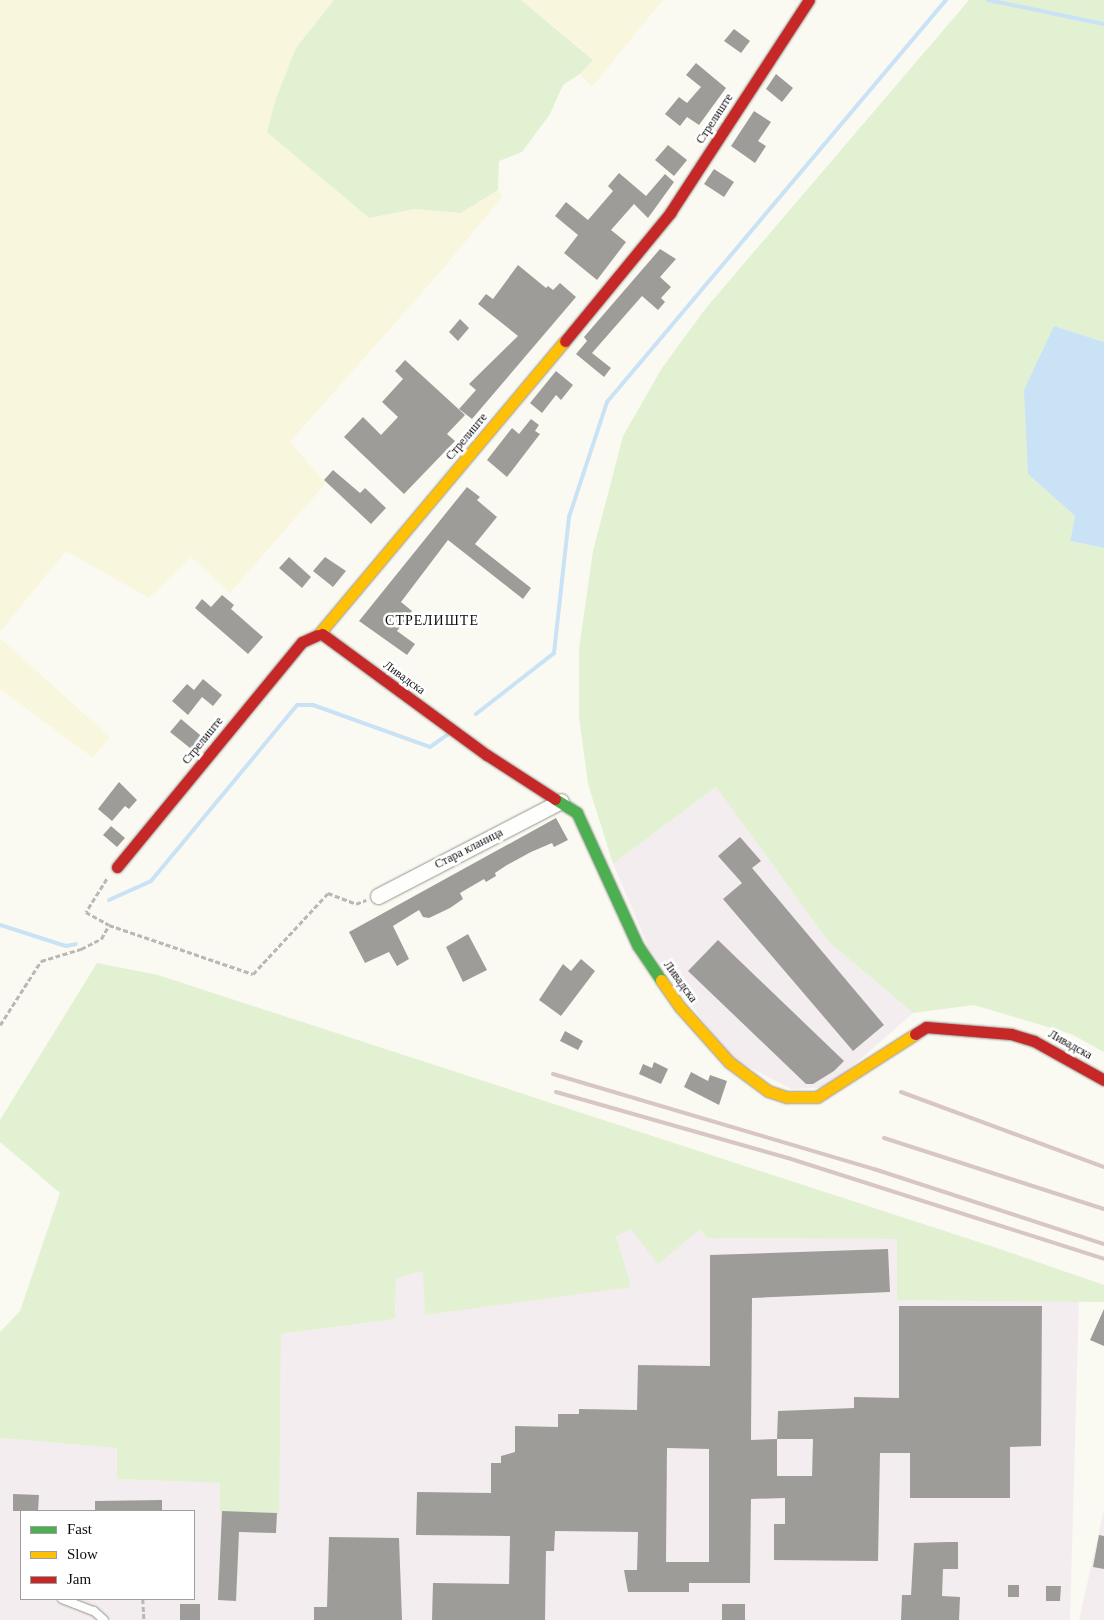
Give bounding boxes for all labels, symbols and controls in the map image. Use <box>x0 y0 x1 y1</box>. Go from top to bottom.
street label: Стрелиште <box>693 91 737 147</box>
street label: Стрелиште <box>443 411 491 463</box>
district label: СТРЕЛИШТЕ <box>384 613 480 629</box>
street label: Ливадска <box>380 658 428 698</box>
street label: Стрелиште <box>180 714 226 768</box>
street label: Стара кланица <box>432 826 506 872</box>
street label: Ливадска <box>660 958 700 1006</box>
street label: Ливадска <box>1046 1027 1094 1063</box>
legend <box>20 1510 195 1600</box>
text: Fast <box>67 1521 92 1537</box>
text: Slow <box>67 1546 98 1562</box>
text: Jam <box>67 1571 91 1587</box>

